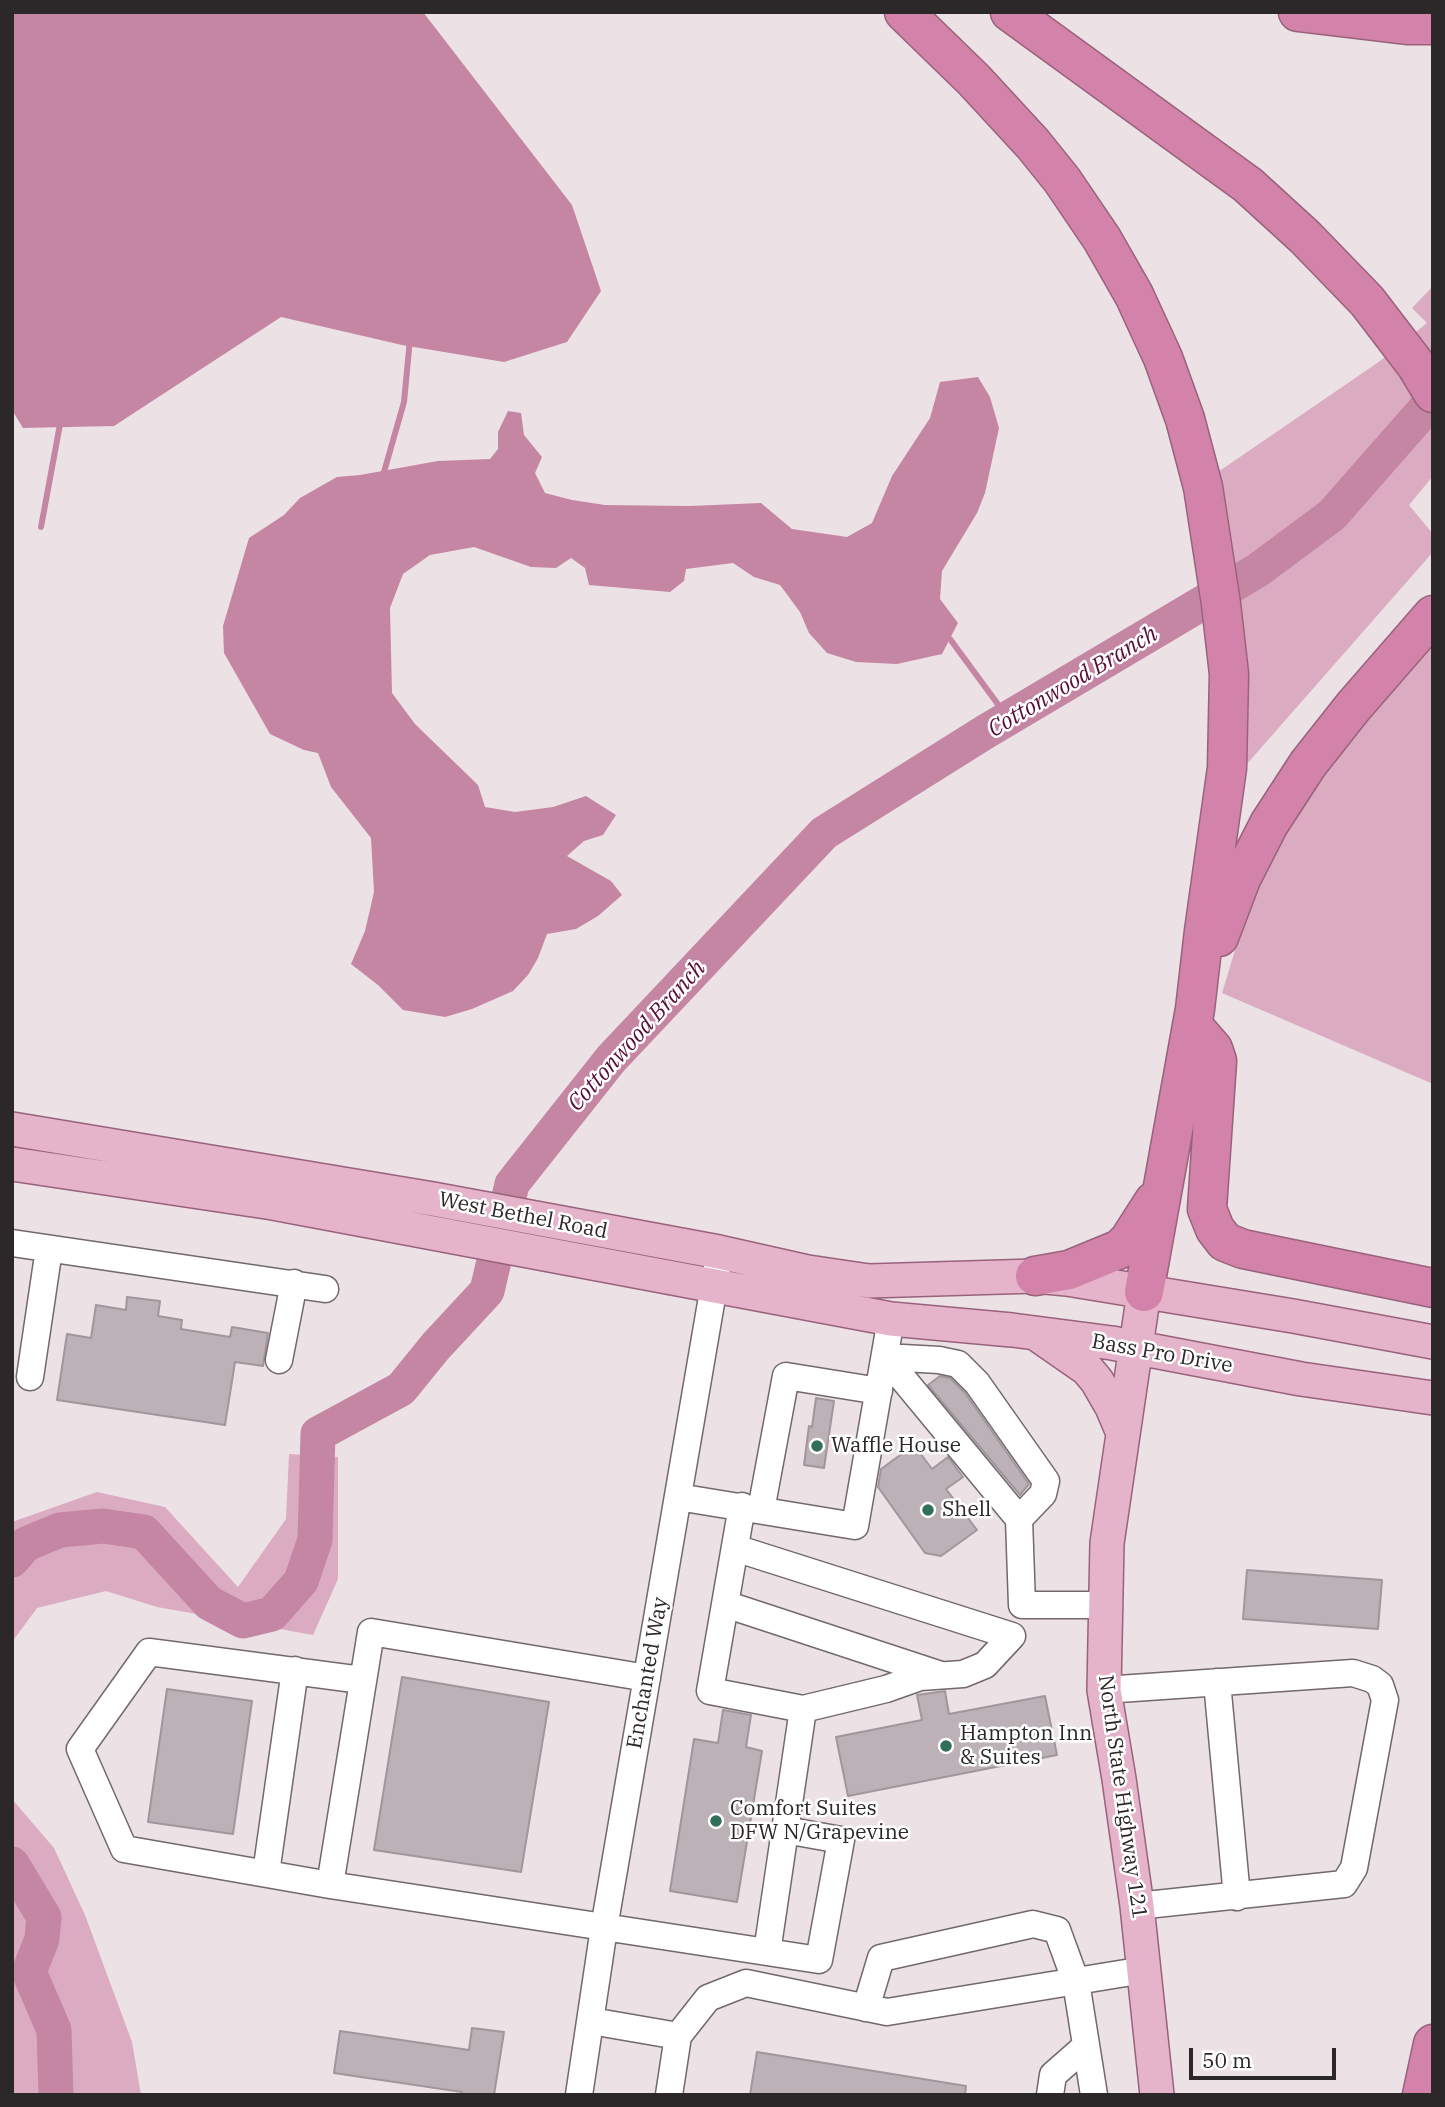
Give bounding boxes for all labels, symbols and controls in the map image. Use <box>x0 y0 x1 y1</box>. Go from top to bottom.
water label: Cottonwood Branch <box>983 620 1163 744</box>
water label: Cottonwood Branch <box>562 955 712 1117</box>
street label: West Bethel Road <box>436 1187 610 1245</box>
street label: Bass Pro Drive <box>1090 1329 1234 1379</box>
place label: Waffle House <box>831 1433 961 1459</box>
marker: Waffle House <box>809 1438 825 1454</box>
place label: Shell <box>942 1497 991 1523</box>
marker: Shell <box>920 1502 936 1518</box>
street label: Enchanted Way <box>622 1595 674 1751</box>
street label: North State Highway 121 <box>1092 1673 1152 1921</box>
place label: Hampton Inn & Suites <box>960 1721 1093 1771</box>
marker: Hampton Inn & Suites <box>938 1738 954 1754</box>
place label: Comfort Suites DFW N/Grapevine <box>730 1796 909 1846</box>
marker: Comfort Suites DFW N/Grapevine <box>708 1813 724 1829</box>
scale bar <box>1193 2034 1340 2078</box>
text: 50 m <box>1202 2046 1252 2074</box>

